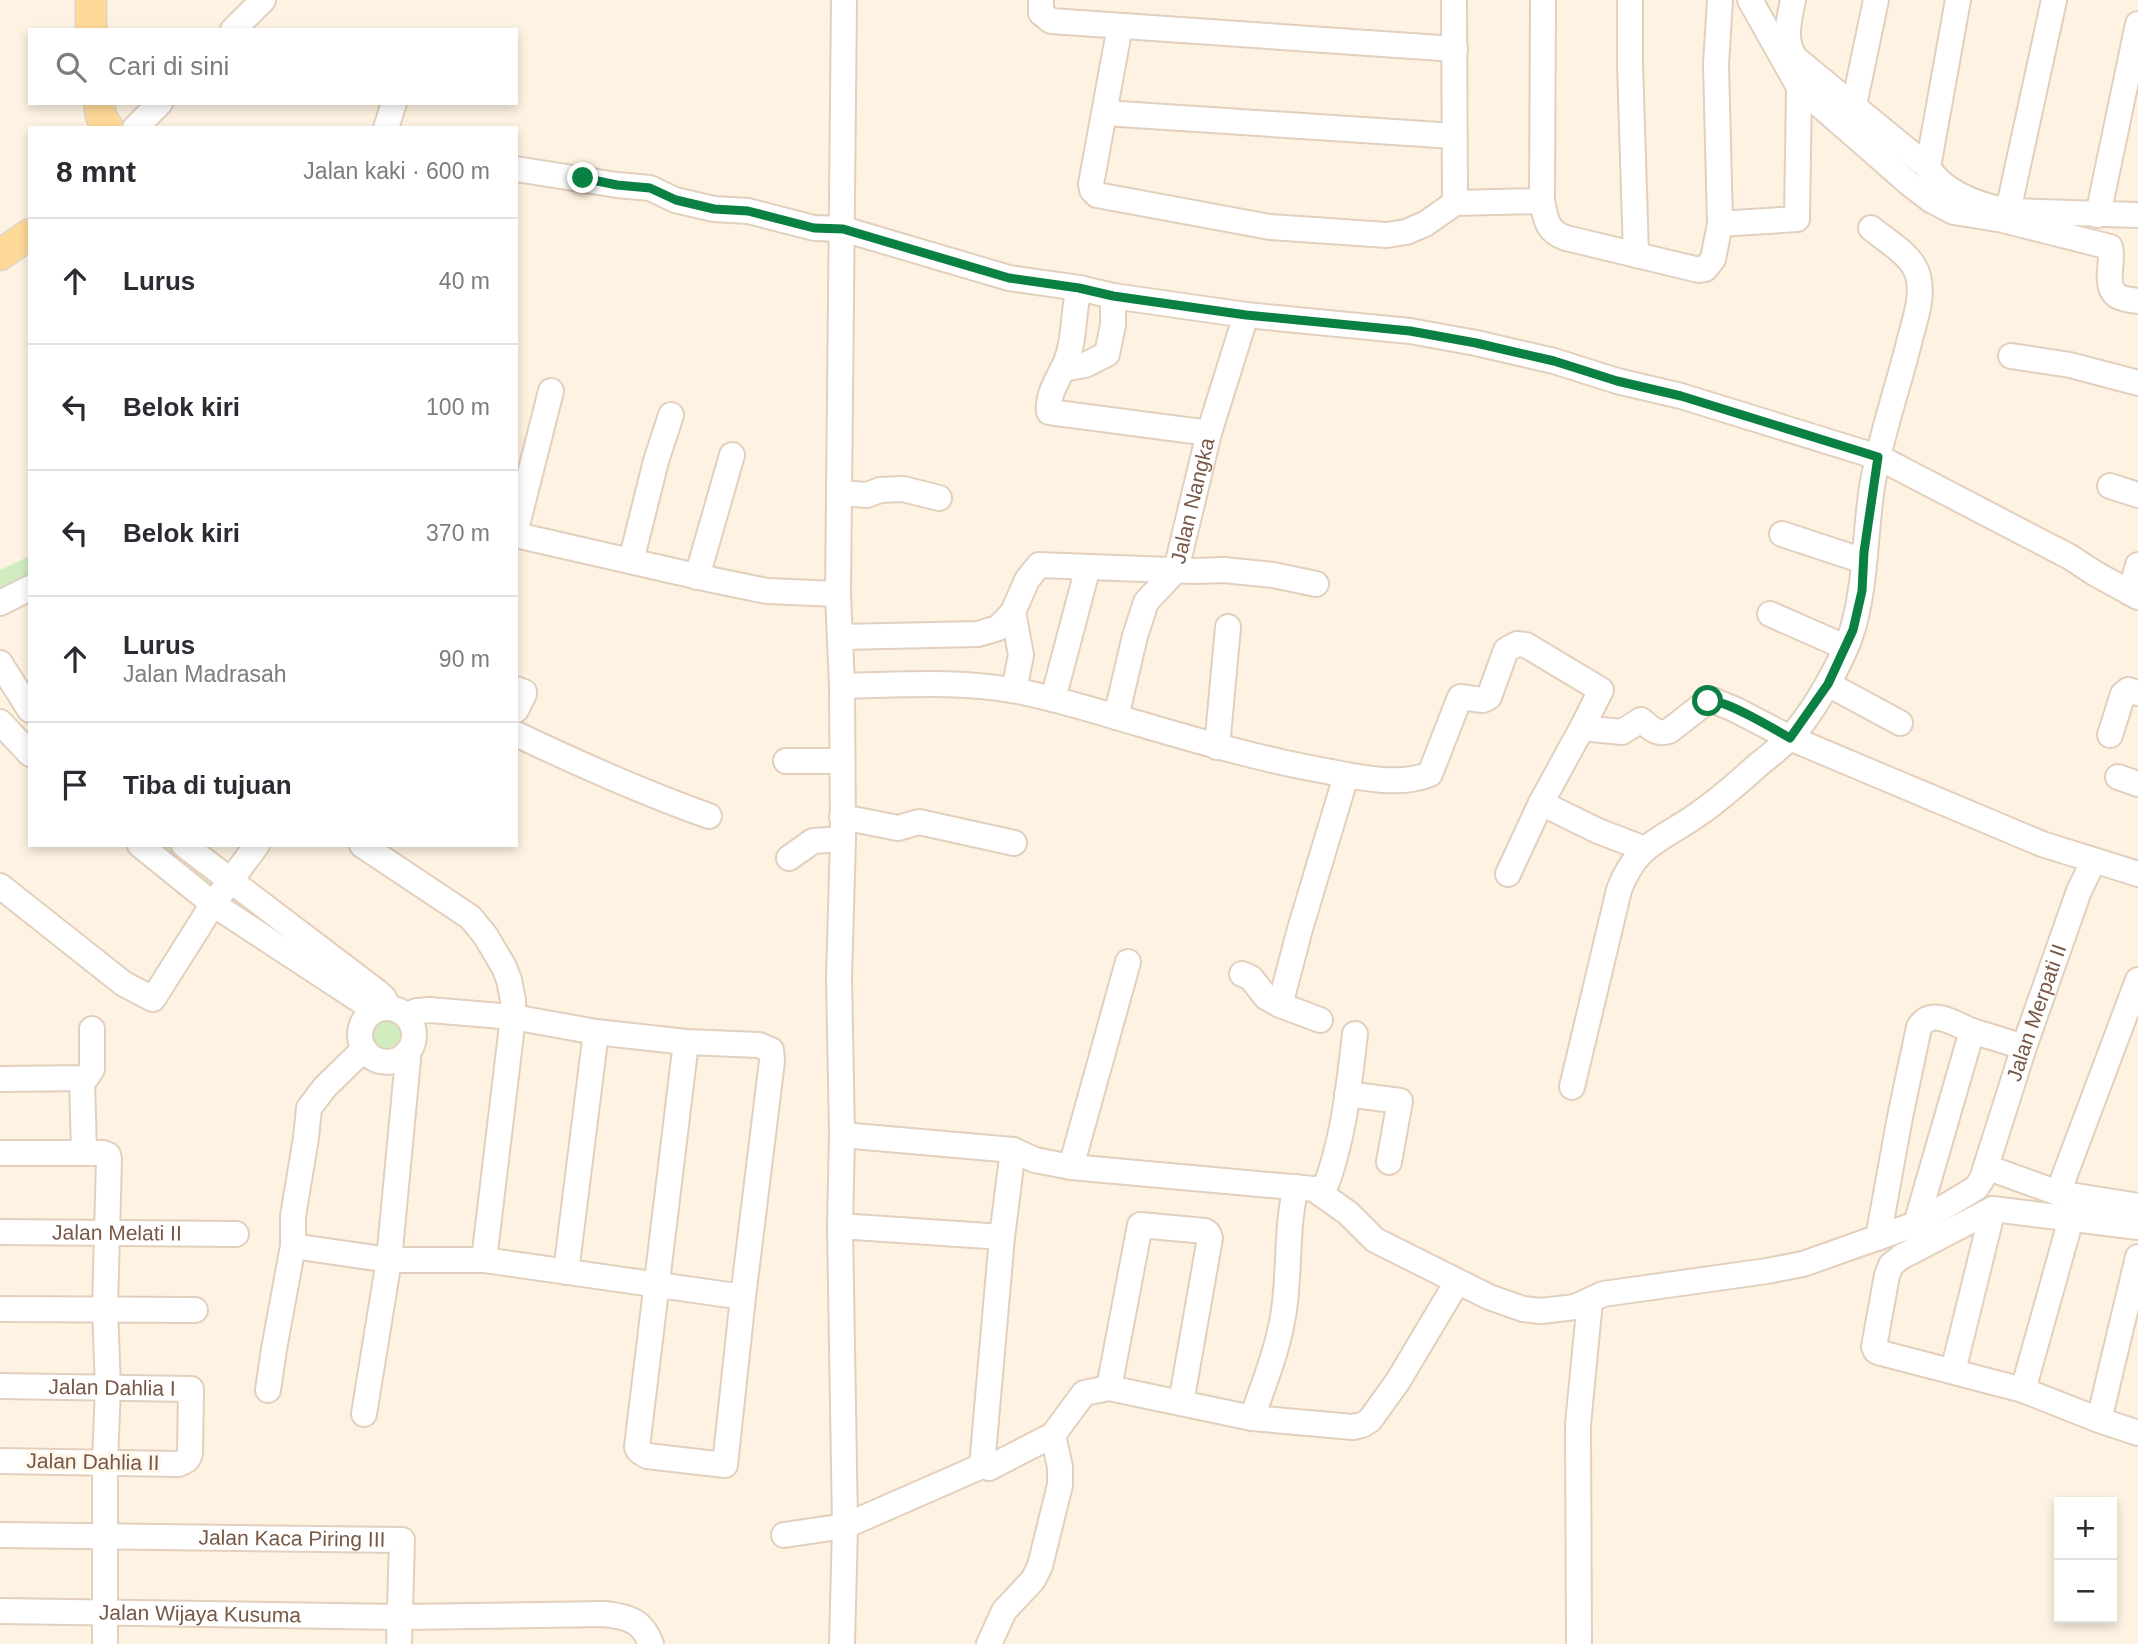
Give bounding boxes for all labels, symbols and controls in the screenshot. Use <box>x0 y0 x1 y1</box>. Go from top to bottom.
search box <box>28 28 518 105</box>
icon: search <box>52 48 90 86</box>
text: Cari di sini <box>108 51 229 81</box>
text: 8 mnt <box>56 155 136 188</box>
text: Jalan kaki · 600 m <box>303 158 490 184</box>
route end <box>567 162 598 193</box>
icon: ahead <box>56 262 94 300</box>
text: Lurus <box>123 266 195 296</box>
text: 40 m <box>439 268 490 294</box>
icon: left <box>56 388 94 426</box>
text: Belok kiri <box>123 392 240 422</box>
text: 100 m <box>426 394 490 420</box>
street label: Jalan Nangka <box>1166 435 1218 566</box>
icon: left <box>56 514 94 552</box>
text: Belok kiri <box>123 518 240 548</box>
text: 370 m <box>426 520 490 546</box>
text: Lurus <box>123 630 195 660</box>
icon: ahead <box>56 640 94 678</box>
text: 90 m <box>439 646 490 672</box>
text: Jalan Madrasah <box>123 661 287 687</box>
route start <box>1692 685 1723 716</box>
icon: arrive <box>56 766 94 804</box>
text: Tiba di tujuan <box>123 770 292 800</box>
street label: Jalan Merpati II <box>2002 941 2070 1084</box>
street label: Jalan Melati II <box>52 1220 182 1245</box>
street label: Jalan Dahlia I <box>48 1375 176 1400</box>
street label: Jalan Dahlia II <box>26 1449 160 1474</box>
map controls <box>2054 1497 2117 1623</box>
button: + <box>2054 1497 2117 1560</box>
street label: Jalan Kaca Piring III <box>198 1525 386 1551</box>
button: − <box>2054 1560 2117 1623</box>
street label: Jalan Wijaya Kusuma <box>99 1600 301 1627</box>

